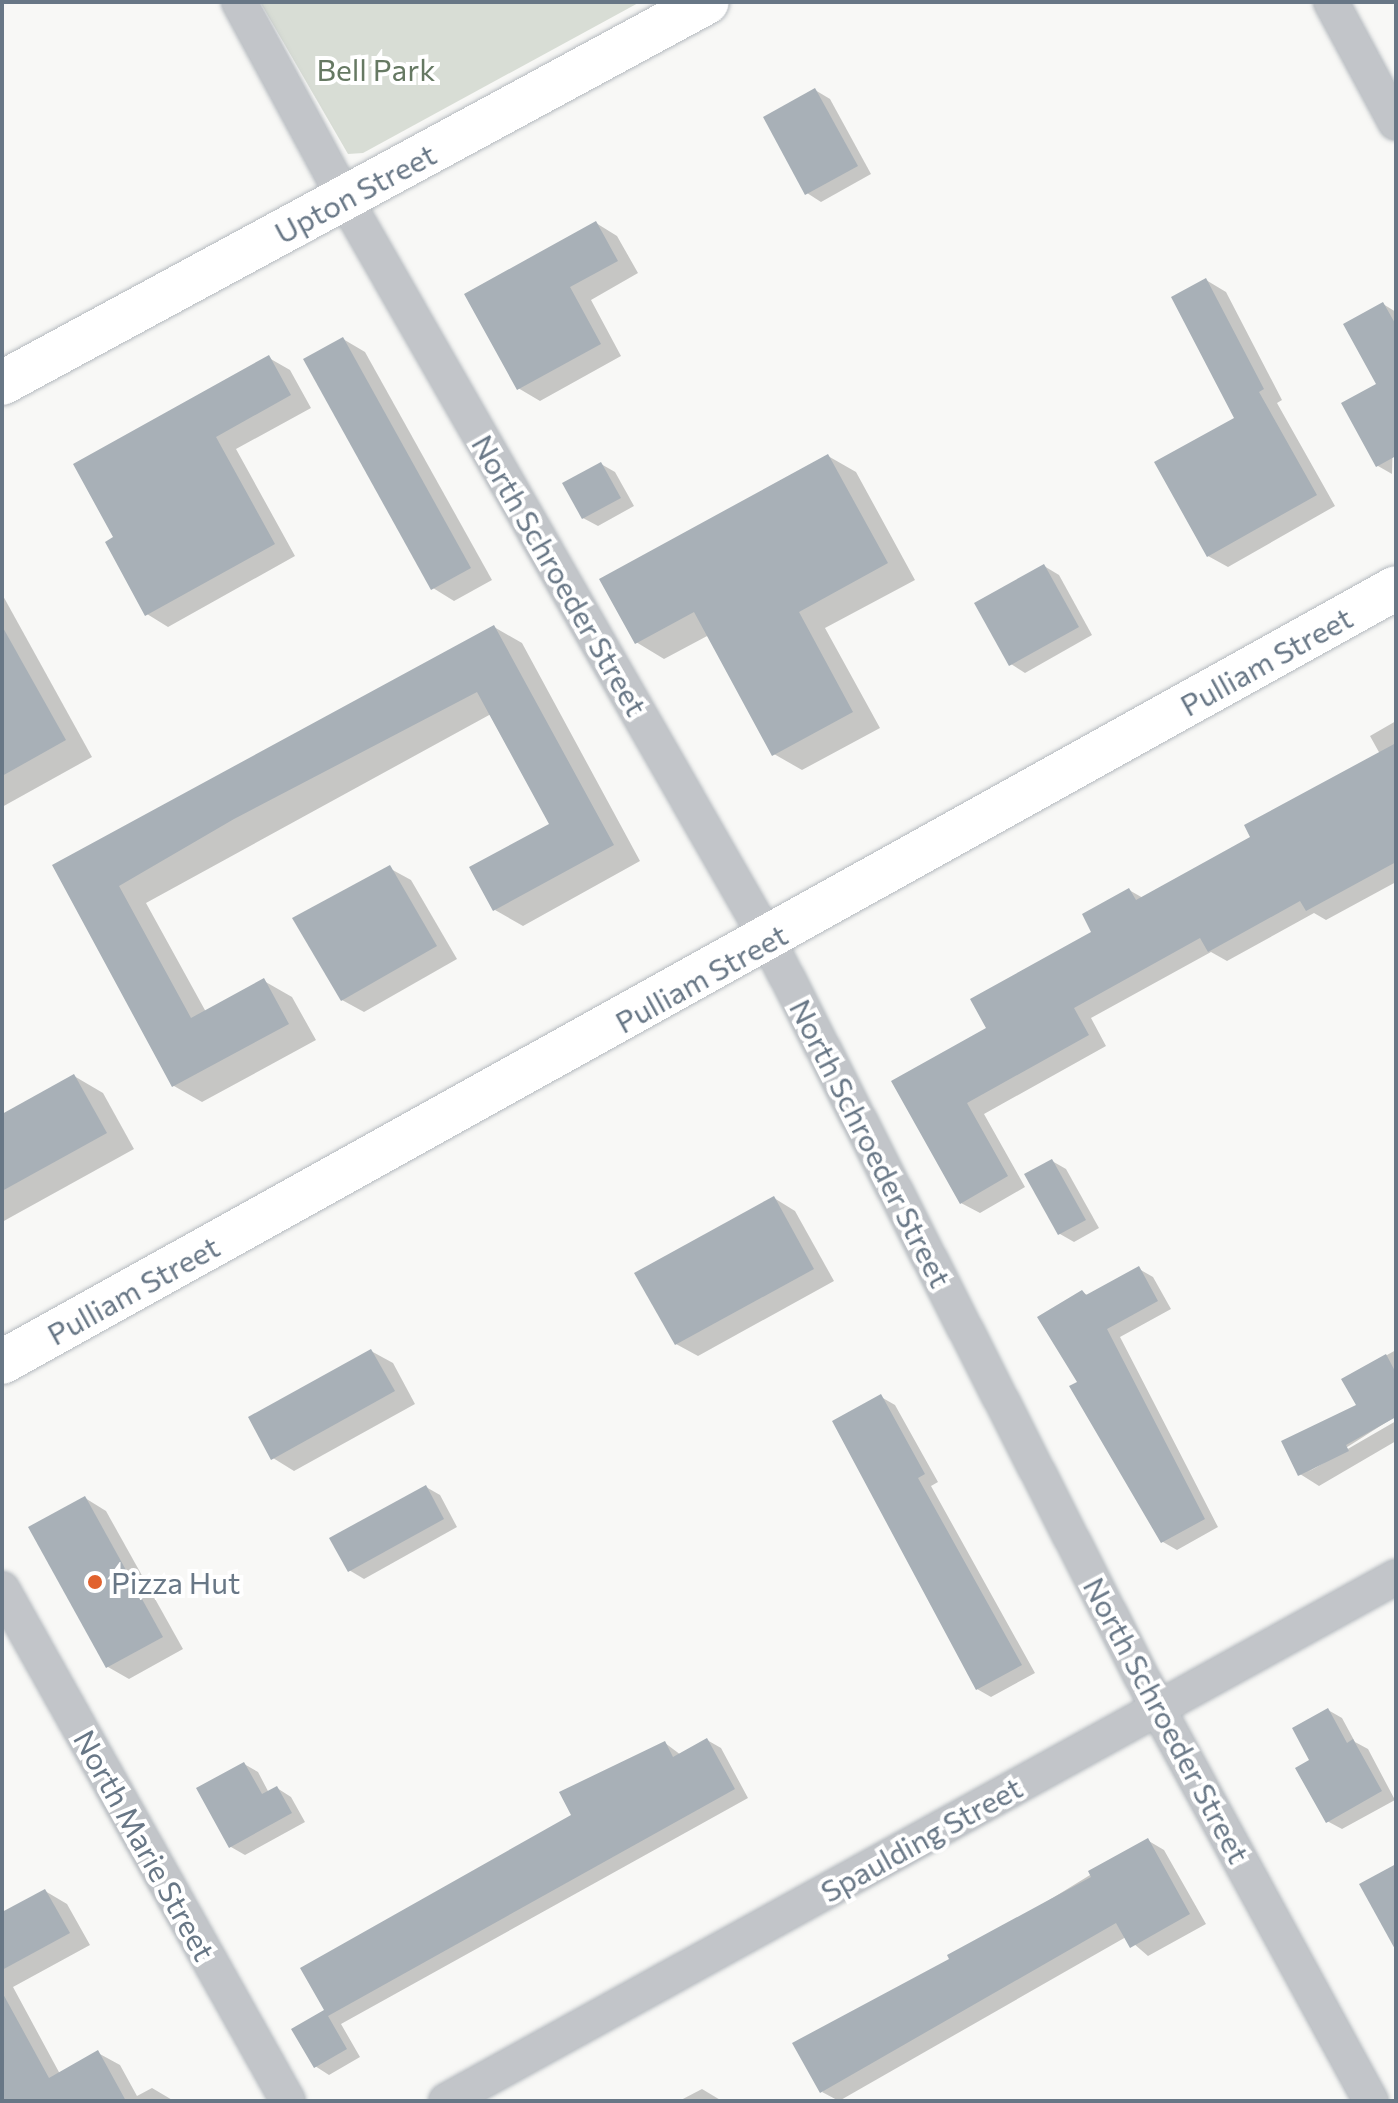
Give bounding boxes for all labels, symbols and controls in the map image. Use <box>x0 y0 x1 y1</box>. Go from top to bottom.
park label: Bell Park <box>317 51 435 87</box>
street label: Upton Street <box>268 136 442 250</box>
street label: North Schroeder Street <box>465 428 655 722</box>
street label: Pulliam Street <box>1174 599 1358 723</box>
street label: Pulliam Street <box>609 916 793 1040</box>
street label: North Schroeder Street <box>783 993 959 1293</box>
street label: Pulliam Street <box>41 1228 225 1352</box>
place label: Pizza Hut <box>111 1564 240 1600</box>
street label: North Schroeder Street <box>1076 1571 1258 1869</box>
marker: Pizza Hut <box>86 1573 104 1591</box>
street label: North Marie Street <box>67 1723 223 1967</box>
street label: Spaulding Street <box>814 1769 1028 1909</box>

